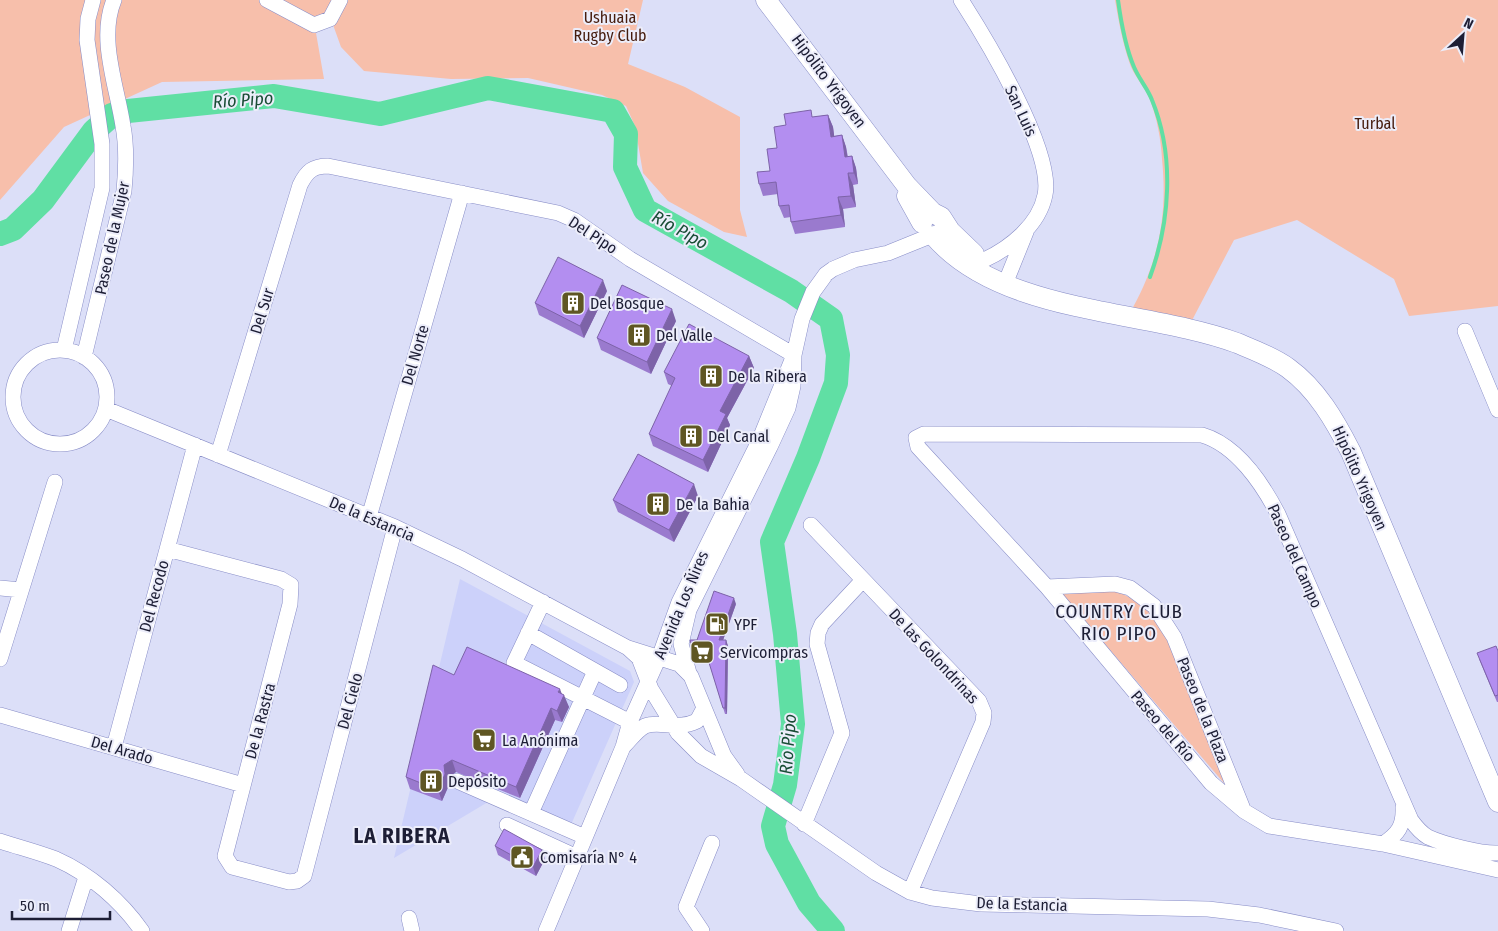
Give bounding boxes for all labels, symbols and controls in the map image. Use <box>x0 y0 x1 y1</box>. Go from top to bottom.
park label: Ushuaia Rugby Club <box>573 8 647 45</box>
north arrow <box>1438 10 1488 60</box>
text: N <box>1461 14 1476 33</box>
street label: Hipólito Yrigoyen <box>788 31 870 131</box>
street label: San Luis <box>1001 82 1041 140</box>
water label: Río Pipo <box>212 87 274 113</box>
park label: Turbal <box>1355 114 1396 133</box>
street label: Paseo de la Mujer <box>91 179 133 296</box>
water label: Río Pipo <box>648 206 712 254</box>
street label: Del Pipo <box>565 212 621 258</box>
street label: Del Sur <box>246 285 278 336</box>
building icon: Del Bosque <box>560 290 586 316</box>
place label: Del Bosque <box>590 294 664 313</box>
building icon: Del Valle <box>626 322 652 348</box>
street label: Del Norte <box>397 323 433 387</box>
place label: Del Valle <box>656 326 713 345</box>
building icon: De la Ribera <box>698 363 724 389</box>
place label: De la Ribera <box>728 367 807 386</box>
building icon: Del Canal <box>678 423 704 449</box>
street label: Hipólito Yrigoyen <box>1329 423 1391 533</box>
place label: Del Canal <box>708 427 769 446</box>
building icon: De la Bahia <box>645 491 671 517</box>
street label: De la Estancia <box>326 492 418 546</box>
place label: De la Bahia <box>676 495 750 514</box>
street label: Paseo del Campo <box>1264 501 1326 611</box>
street label: Avenida Los Ñires <box>650 548 712 662</box>
street label: Del Recodo <box>135 558 173 634</box>
district label: COUNTRY CLUB RIO PIPO <box>1055 600 1183 645</box>
street label: De las Golondrinas <box>885 604 983 708</box>
fuel station icon: YPF <box>704 611 730 637</box>
place label: YPF <box>734 615 757 634</box>
supermarket icon: Servicompras <box>689 639 715 665</box>
place label: Servicompras <box>720 643 808 662</box>
street label: Paseo de la Plaza <box>1173 654 1233 766</box>
street label: Del Cielo <box>333 671 367 731</box>
street label: De la Rastra <box>241 681 279 761</box>
street label: Paseo del Río <box>1127 687 1199 765</box>
water label: Río Pipo <box>775 713 801 775</box>
supermarket icon: La Anónima <box>471 727 497 753</box>
place label: La Anónima <box>502 731 579 750</box>
street label: Del Arado <box>89 732 155 768</box>
building icon: Depósito <box>418 768 444 794</box>
place label: Depósito <box>448 772 506 791</box>
district label: LA RIBERA <box>354 823 450 849</box>
public building icon: Comisaría N° 4 <box>509 844 535 870</box>
place label: Comisaría N° 4 <box>540 848 637 867</box>
scale bar <box>12 888 110 920</box>
street label: De la Estancia <box>976 893 1068 915</box>
text: 50 m <box>20 897 50 915</box>

